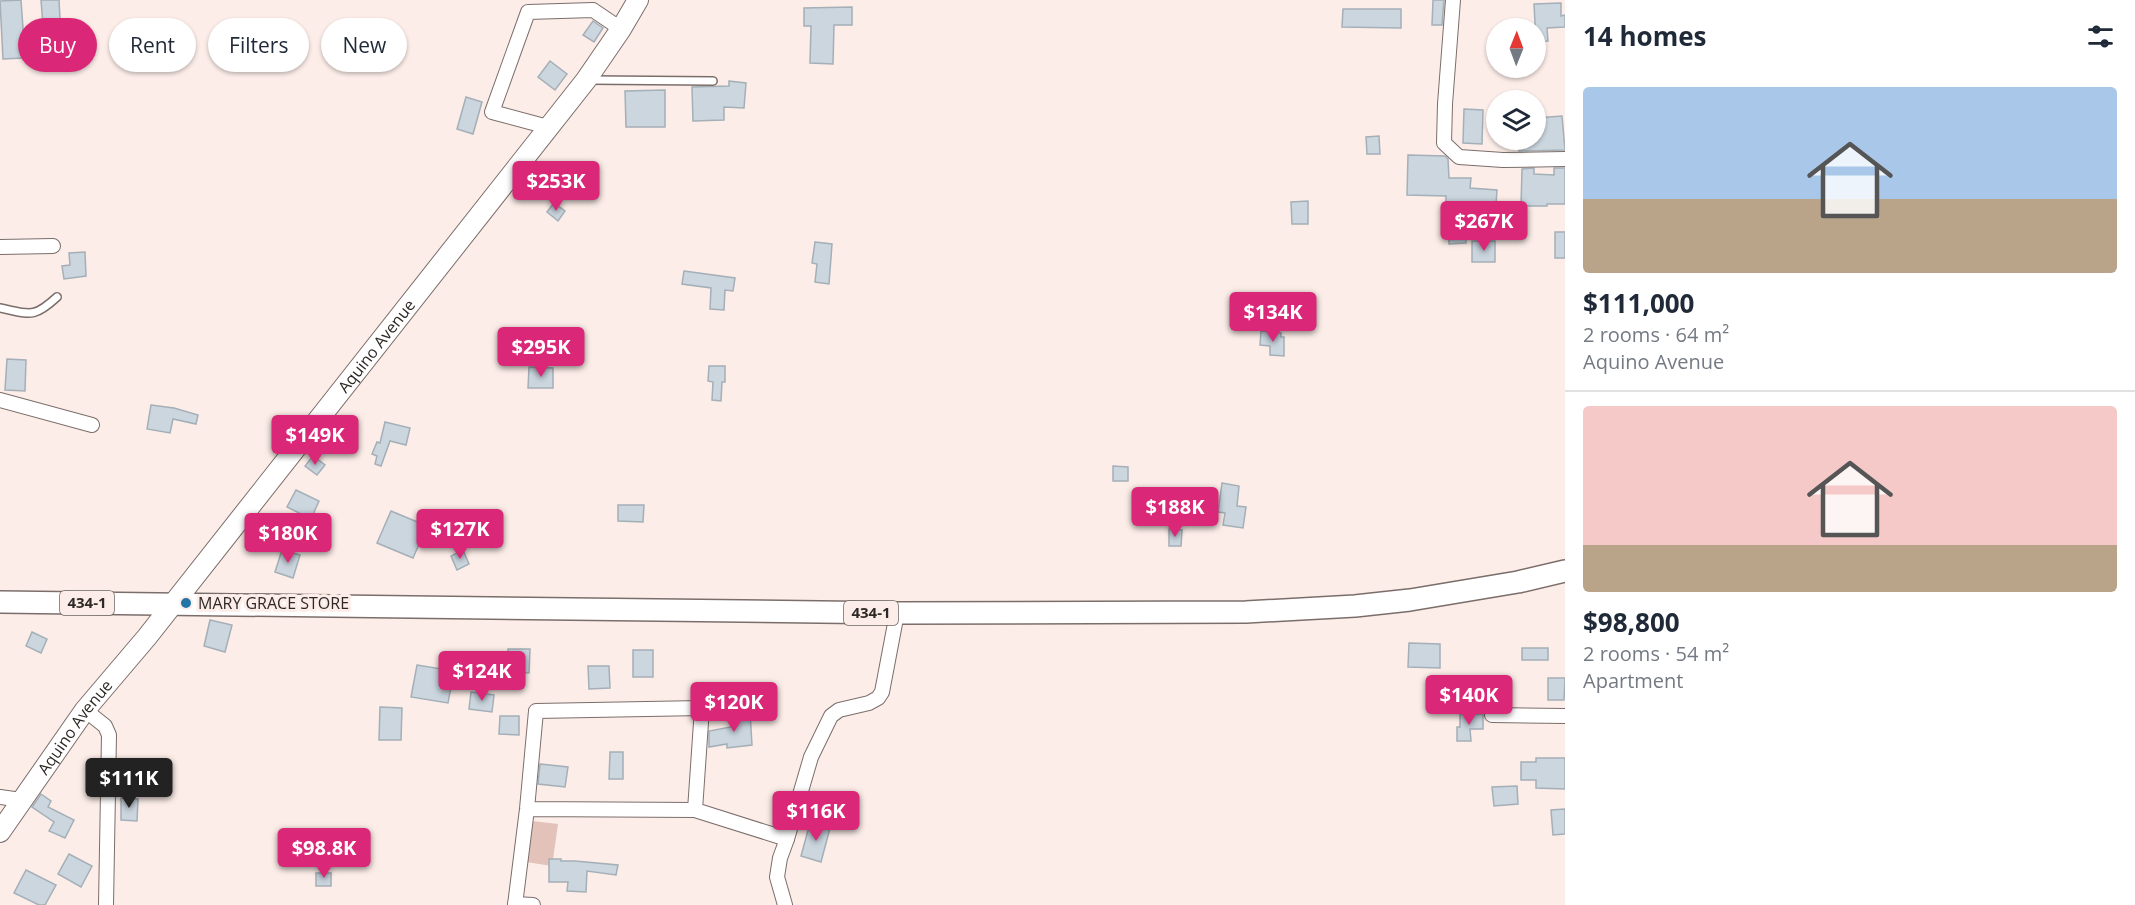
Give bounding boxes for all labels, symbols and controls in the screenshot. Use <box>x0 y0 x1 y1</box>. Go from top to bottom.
chip: Buy <box>18 18 97 72</box>
chip: Rent <box>109 18 196 72</box>
chip: Filters <box>208 18 309 72</box>
chip: New <box>321 18 407 72</box>
north arrow <box>1486 18 1546 78</box>
map controls <box>1486 18 1546 150</box>
text: 14 homes <box>1583 18 1707 54</box>
icon: filters <box>2084 20 2117 53</box>
button: layers <box>1486 90 1546 150</box>
icon: home <box>1796 126 1904 234</box>
pin: $253K <box>514 161 598 212</box>
text: $253K <box>526 167 586 194</box>
pin: $267K <box>1442 201 1526 252</box>
text: $267K <box>1454 207 1514 234</box>
text: $111,000 <box>1583 285 1694 321</box>
pin: $134K <box>1231 292 1315 343</box>
street label: Aquino Avenue <box>333 295 420 397</box>
text: $134K <box>1243 298 1303 325</box>
text: 2 rooms · 64 m² <box>1583 321 1729 348</box>
pin: $295K <box>499 327 583 378</box>
text: $295K <box>511 333 571 360</box>
text: Aquino Avenue <box>1583 348 1724 375</box>
pin: $149K <box>273 415 357 466</box>
text: $149K <box>285 421 345 448</box>
icon: home <box>1796 445 1904 553</box>
pin: $188K <box>1133 487 1217 538</box>
text: $188K <box>1145 493 1205 520</box>
pin: $127K <box>418 509 502 560</box>
pin: $180K <box>246 513 330 564</box>
text: $127K <box>430 515 490 542</box>
text: $180K <box>258 519 318 546</box>
road number: 434-1 <box>60 591 114 615</box>
place label: MARY GRACE STORE <box>198 592 349 614</box>
marker: MARY GRACE STORE <box>179 596 193 610</box>
road number: 434-1 <box>844 601 898 625</box>
text: $98,800 <box>1583 604 1680 640</box>
text: 2 rooms · 54 m² <box>1583 640 1729 667</box>
pin: $124K <box>440 651 524 702</box>
text: $124K <box>452 657 512 684</box>
text: Apartment <box>1583 667 1683 694</box>
street label: Aquino Avenue <box>32 675 117 779</box>
pin: $140K <box>1427 675 1511 726</box>
text: $140K <box>1439 681 1499 708</box>
pin: $120K <box>692 682 776 733</box>
text: $120K <box>704 688 764 715</box>
pin: $111K <box>87 758 171 809</box>
text: $111K <box>99 764 159 791</box>
pin: $116K <box>774 791 858 842</box>
text: $116K <box>786 797 846 824</box>
pin: $98.8K <box>275 828 373 879</box>
text: $98.8K <box>292 834 356 861</box>

